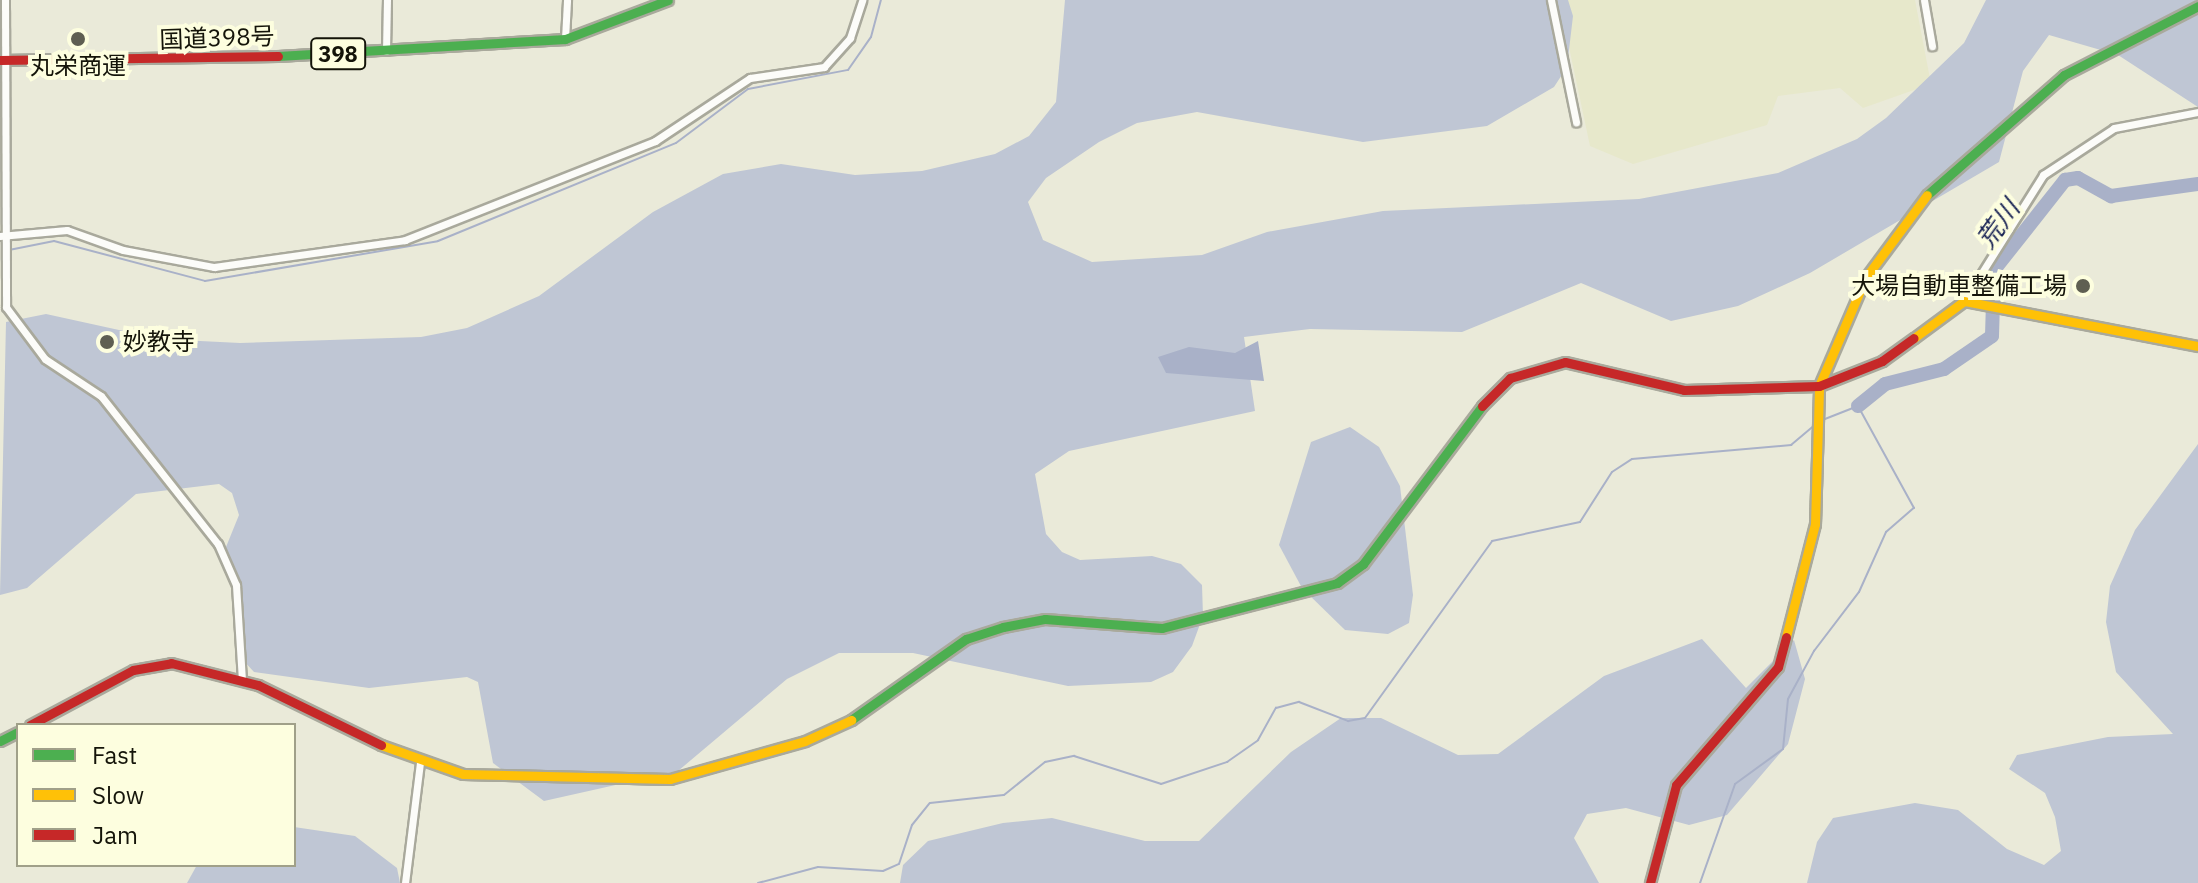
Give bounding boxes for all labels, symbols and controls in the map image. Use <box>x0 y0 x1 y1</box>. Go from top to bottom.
street label: 国道398号 <box>159 22 275 54</box>
marker: 丸栄商運 <box>69 30 87 48</box>
road number: 398 <box>310 36 366 72</box>
place label: 丸栄商運 <box>30 52 126 80</box>
water label: 荒川 <box>1970 194 2026 254</box>
place label: 大場自動車整備工場 <box>1851 272 2067 300</box>
marker: 大場自動車整備工場 <box>2074 277 2092 295</box>
place label: 妙教寺 <box>123 328 195 356</box>
marker: 妙教寺 <box>98 333 116 351</box>
legend <box>16 723 296 867</box>
text: Fast <box>92 739 137 771</box>
text: Slow <box>92 779 144 811</box>
text: Jam <box>92 819 138 851</box>

